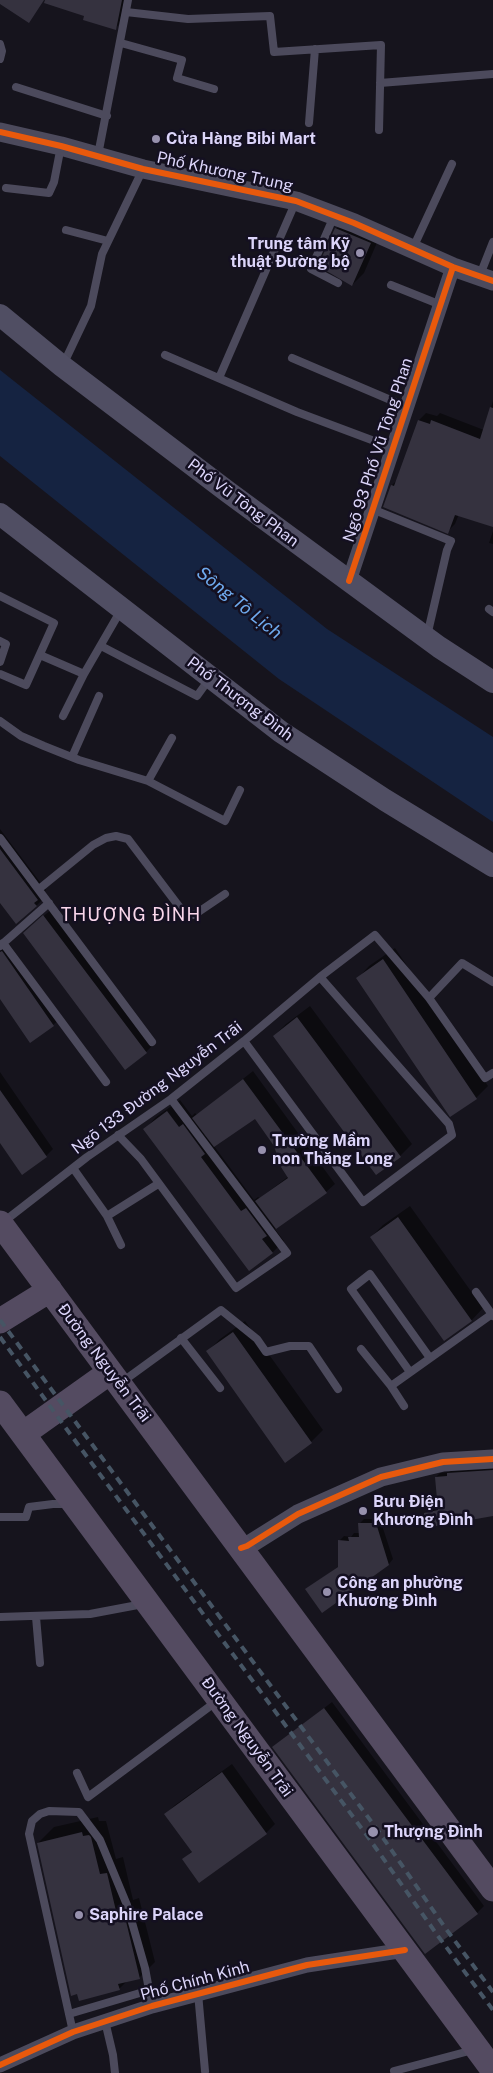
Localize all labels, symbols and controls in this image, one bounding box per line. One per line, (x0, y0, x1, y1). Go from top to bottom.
place label: Cửa Hàng Bibi Mart (166, 129, 316, 149)
marker: Cửa Hàng Bibi Mart (150, 133, 162, 145)
street label: Phố Khương Trung (155, 148, 295, 196)
place label: Trung tâm Kỹ thuật Đường bộ (230, 234, 350, 272)
marker: Trung tâm Kỹ thuật Đường bộ (354, 247, 366, 259)
street label: Ngõ 93 Phố Vũ Tông Phan (339, 355, 417, 545)
street label: Phố Vũ Tông Phan (184, 455, 302, 551)
water label: Sông Tô Lịch (192, 562, 286, 644)
street label: Phố Thượng Đình (183, 653, 297, 745)
district label: THƯỢNG ĐÌNH (59, 904, 203, 926)
street label: Ngõ 133 Đường Nguyễn Trãi (68, 1018, 246, 1158)
place label: Trường Mầm non Thăng Long (272, 1131, 393, 1169)
marker: Trường Mầm non Thăng Long (256, 1144, 268, 1156)
street label: Đường Nguyễn Trãi (53, 1300, 155, 1426)
place label: Bưu Điện Khương Đình (373, 1492, 473, 1530)
marker: Bưu Điện Khương Đình (357, 1505, 369, 1517)
place label: Công an phường Khương Đình (337, 1573, 463, 1611)
marker: Công an phường Khương Đình (321, 1586, 333, 1598)
street label: Đường Nguyễn Trãi (197, 1673, 297, 1801)
place label: Thượng Đình (384, 1822, 483, 1842)
marker: Thượng Đình (366, 1825, 380, 1839)
place label: Saphire Palace (89, 1905, 203, 1925)
marker: Saphire Palace (73, 1909, 85, 1921)
street label: Phố Chính Kinh (138, 1957, 252, 2005)

